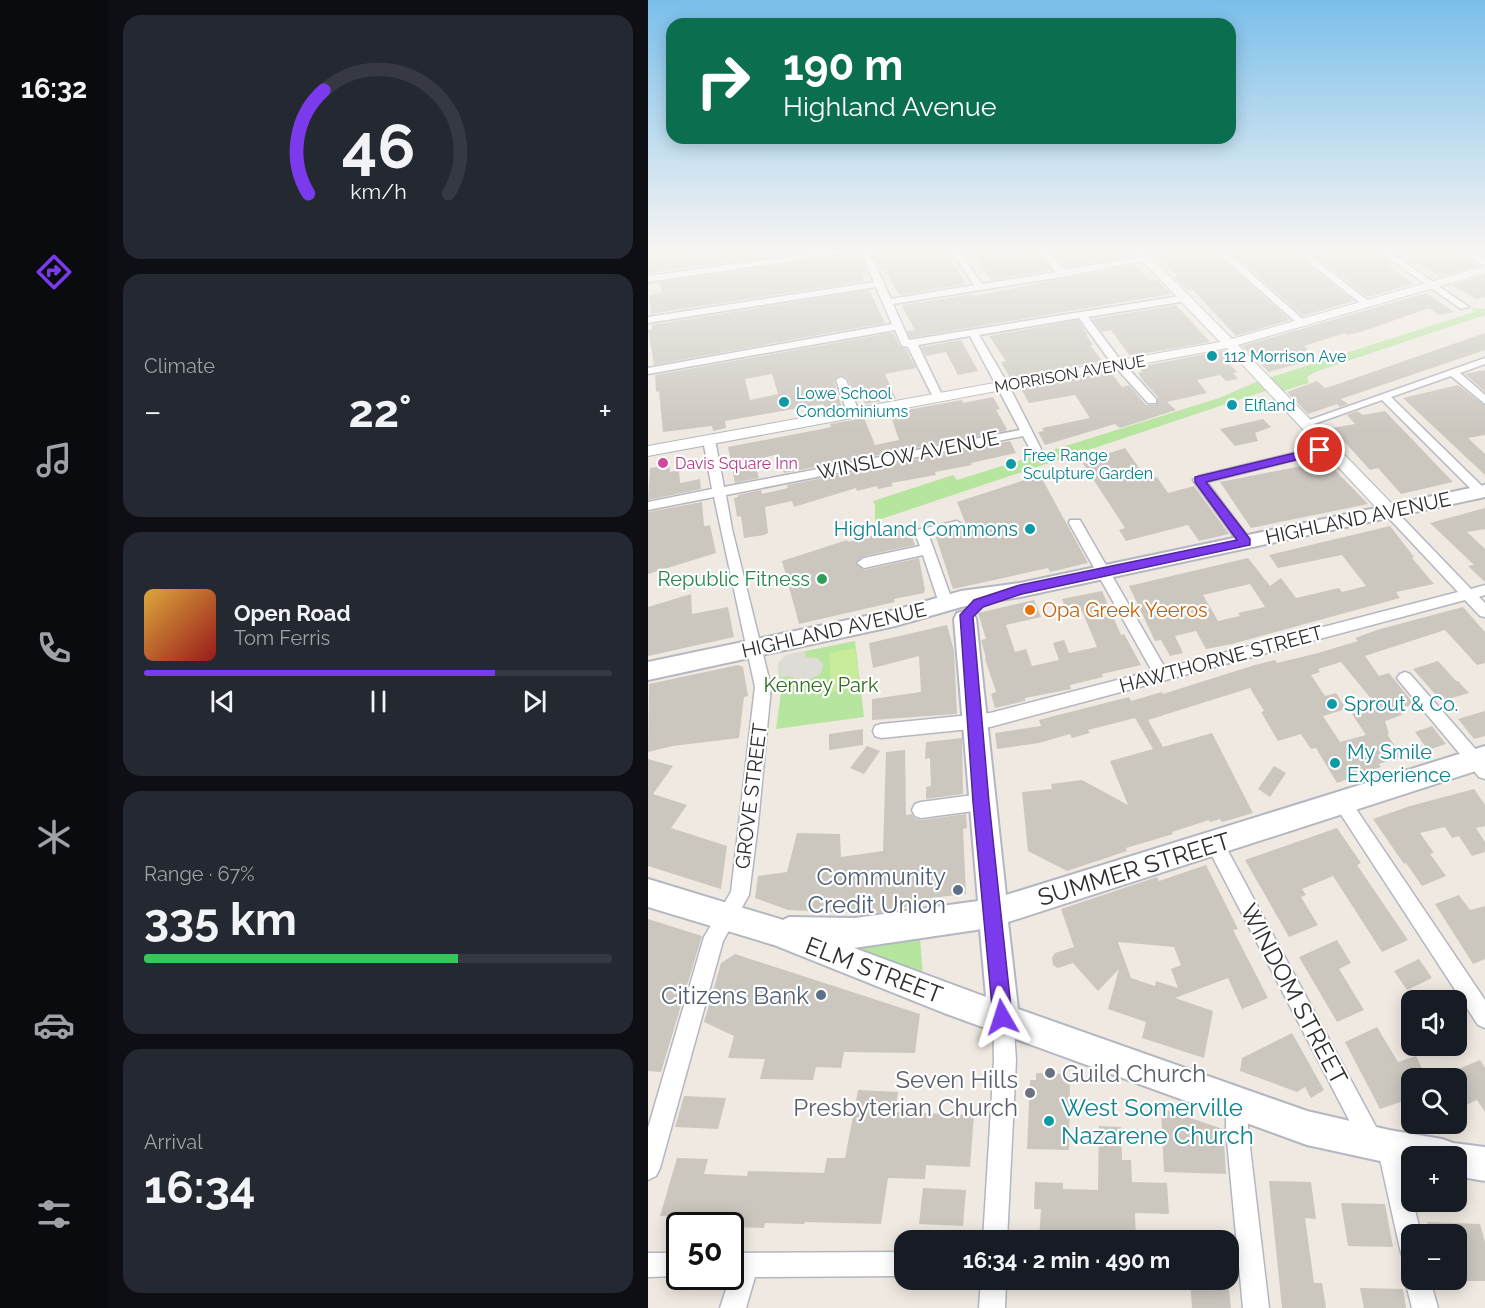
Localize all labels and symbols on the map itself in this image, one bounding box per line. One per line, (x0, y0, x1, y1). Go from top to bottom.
place label: 112 Morrison Ave (1224, 347, 1346, 366)
marker: 112 Morrison Ave (1205, 349, 1219, 363)
street label: MORRISON AVENUE (993, 351, 1147, 397)
place label: Lowe School Condominiums (796, 384, 909, 421)
marker: Lowe School Condominiums (777, 395, 791, 409)
place label: Elfland (1244, 396, 1295, 415)
marker: Elfland (1225, 398, 1239, 412)
pin (1294, 424, 1345, 475)
street label: WINSLOW AVENUE (815, 426, 1001, 484)
place label: Free Range Sculpture Garden (1023, 446, 1153, 483)
place label: Davis Square Inn (675, 454, 798, 473)
marker: Davis Square Inn (656, 456, 670, 470)
marker: Free Range Sculpture Garden (1004, 457, 1018, 471)
street label: HIGHLAND AVENUE (1263, 487, 1453, 549)
place label: Highland Commons (834, 517, 1018, 541)
marker: Highland Commons (1023, 522, 1037, 536)
place label: Republic Fitness (658, 567, 810, 591)
marker: Republic Fitness (815, 572, 829, 586)
street label: HIGHLAND AVENUE (739, 597, 929, 663)
place label: Opa Greek Yeeros (1042, 598, 1208, 622)
marker: Opa Greek Yeeros (1023, 603, 1037, 617)
street label: HAWTHORNE STREET (1117, 620, 1325, 698)
park label: Kenney Park (764, 673, 879, 697)
place label: Sprout & Co. (1344, 692, 1458, 716)
marker: Sprout & Co. (1325, 697, 1339, 711)
street label: GROVE STREET (730, 722, 772, 870)
place label: My Smile Experience (1347, 740, 1451, 787)
marker: My Smile Experience (1328, 756, 1342, 770)
street label: SUMMER STREET (1034, 826, 1234, 912)
place label: Community Credit Union (808, 862, 946, 919)
marker: Community Credit Union (951, 883, 965, 897)
street label: WINDOM STREET (1234, 899, 1354, 1090)
street label: ELM STREET (801, 931, 947, 1010)
place label: Citizens Bank (661, 981, 809, 1010)
position arrow (970, 985, 1034, 1049)
marker: Citizens Bank (814, 988, 828, 1002)
place label: Guild Church (1062, 1059, 1206, 1088)
place label: Seven Hills Presbyterian Church (793, 1065, 1018, 1122)
marker: Guild Church (1043, 1066, 1057, 1080)
marker: Seven Hills Presbyterian Church (1023, 1086, 1037, 1100)
place label: West Somerville Nazarene Church (1061, 1093, 1254, 1150)
marker: West Somerville Nazarene Church (1042, 1114, 1056, 1128)
speed limit sign: 50 (666, 1212, 744, 1290)

